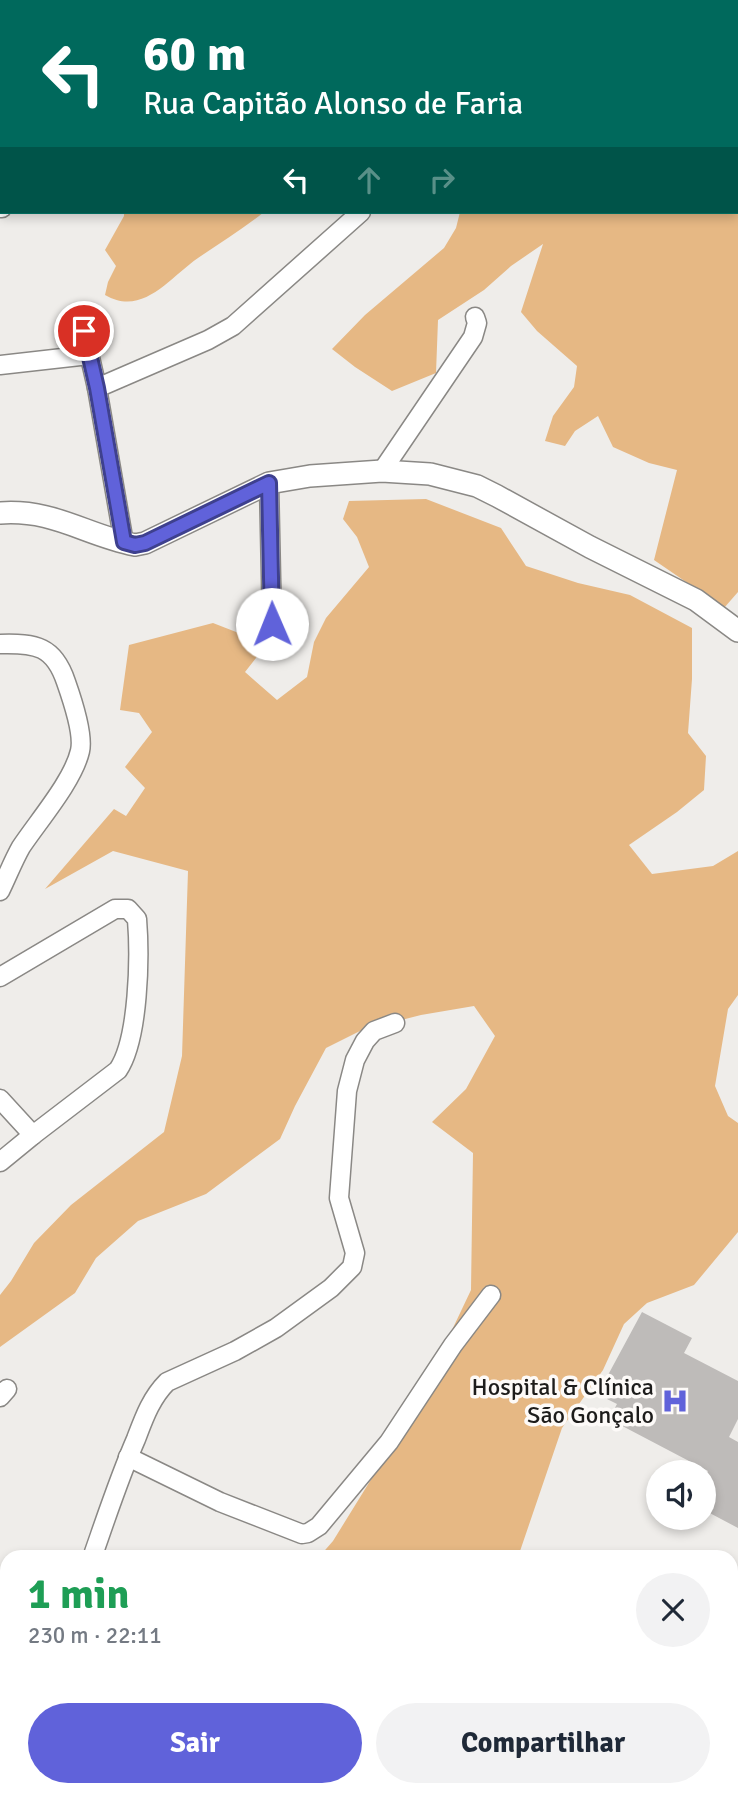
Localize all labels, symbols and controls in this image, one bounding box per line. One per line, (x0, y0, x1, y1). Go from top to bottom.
text: 60 m (143, 24, 246, 84)
icon: left (28, 28, 119, 119)
text: Rua Capitão Alonso de Faria (143, 84, 523, 123)
icon: left (277, 161, 315, 199)
icon: ahead (350, 161, 388, 199)
icon: right (423, 161, 461, 199)
pin (54, 301, 114, 361)
icon: arrive (65, 312, 103, 350)
position arrow (235, 587, 309, 661)
place label: Hospital & Clínica São Gonçalo (472, 1372, 654, 1430)
hospital icon: Hospital & Clínica São Gonçalo (660, 1386, 690, 1416)
map controls (646, 1460, 716, 1530)
button: sound (646, 1460, 716, 1530)
text: 1 min (28, 1569, 129, 1620)
button: close (636, 1573, 710, 1647)
text: 230 m · 22:11 (28, 1621, 162, 1650)
button: Sair (28, 1703, 362, 1783)
button: Compartilhar (376, 1703, 710, 1783)

